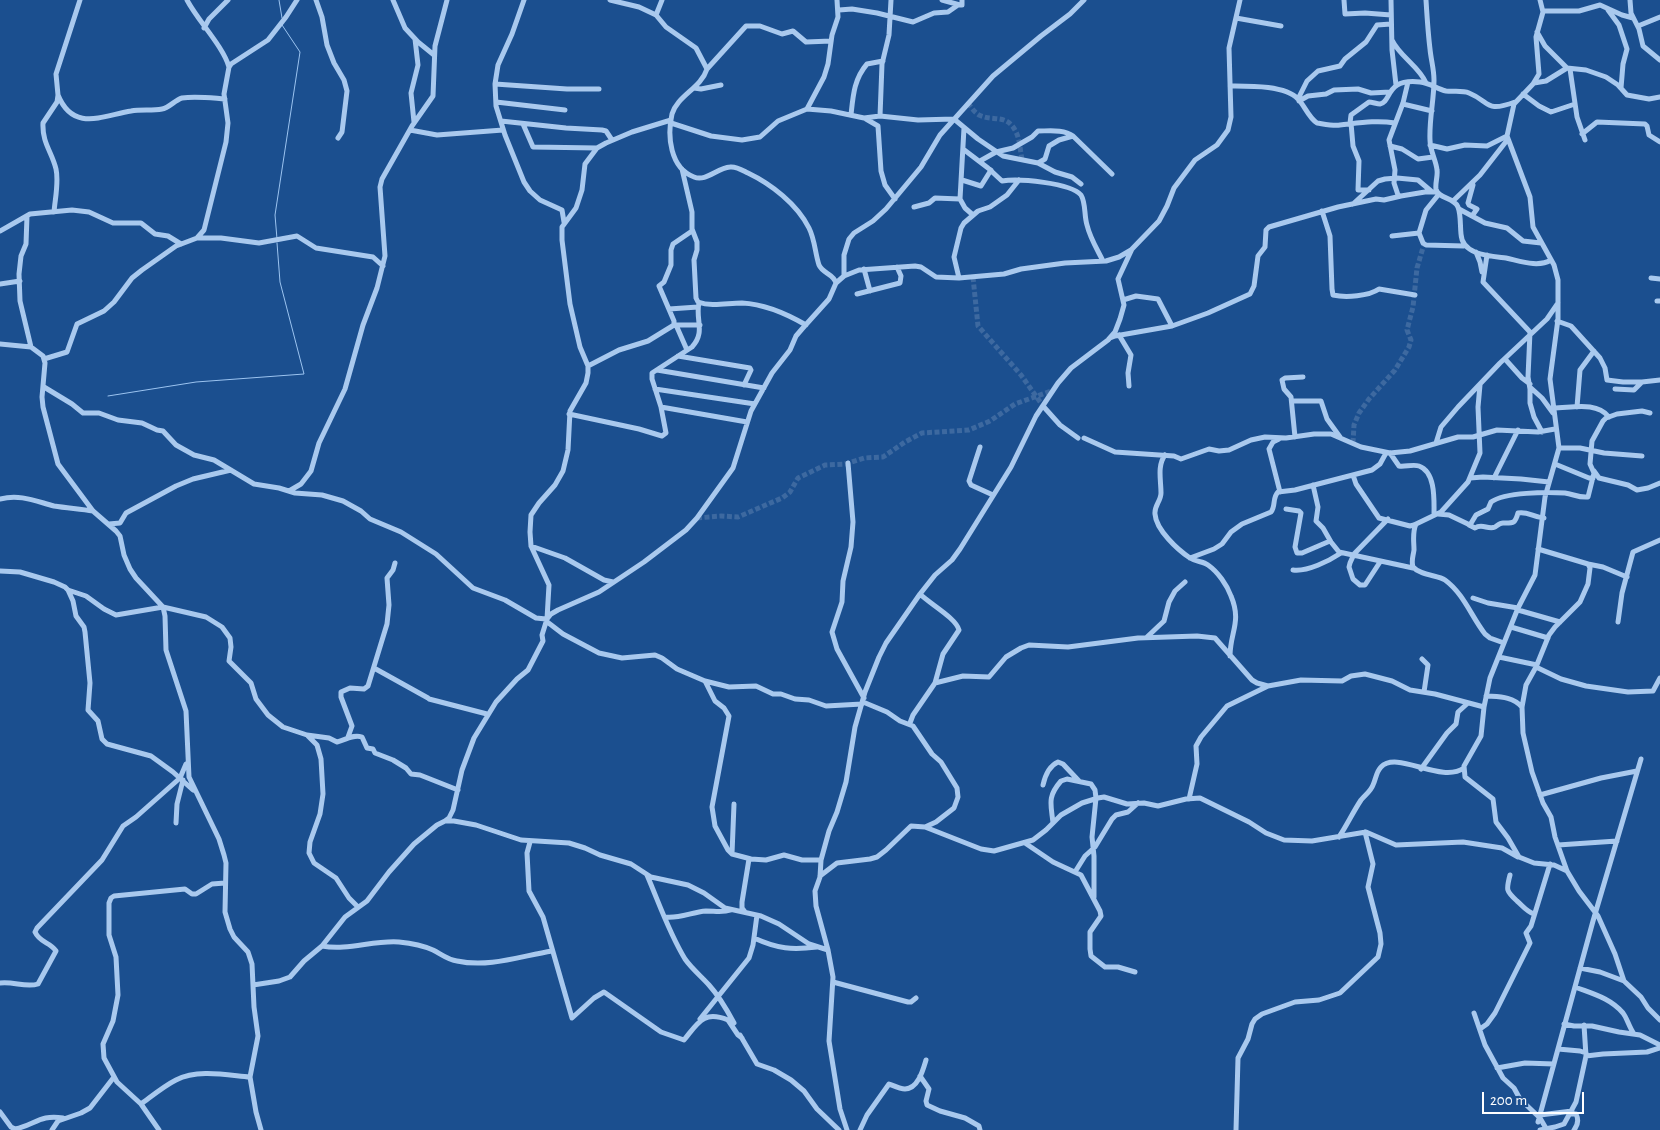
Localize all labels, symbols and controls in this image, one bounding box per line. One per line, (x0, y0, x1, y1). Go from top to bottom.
scale bar (1485, 1082, 1588, 1114)
text: 200 m (1490, 1093, 1527, 1108)

